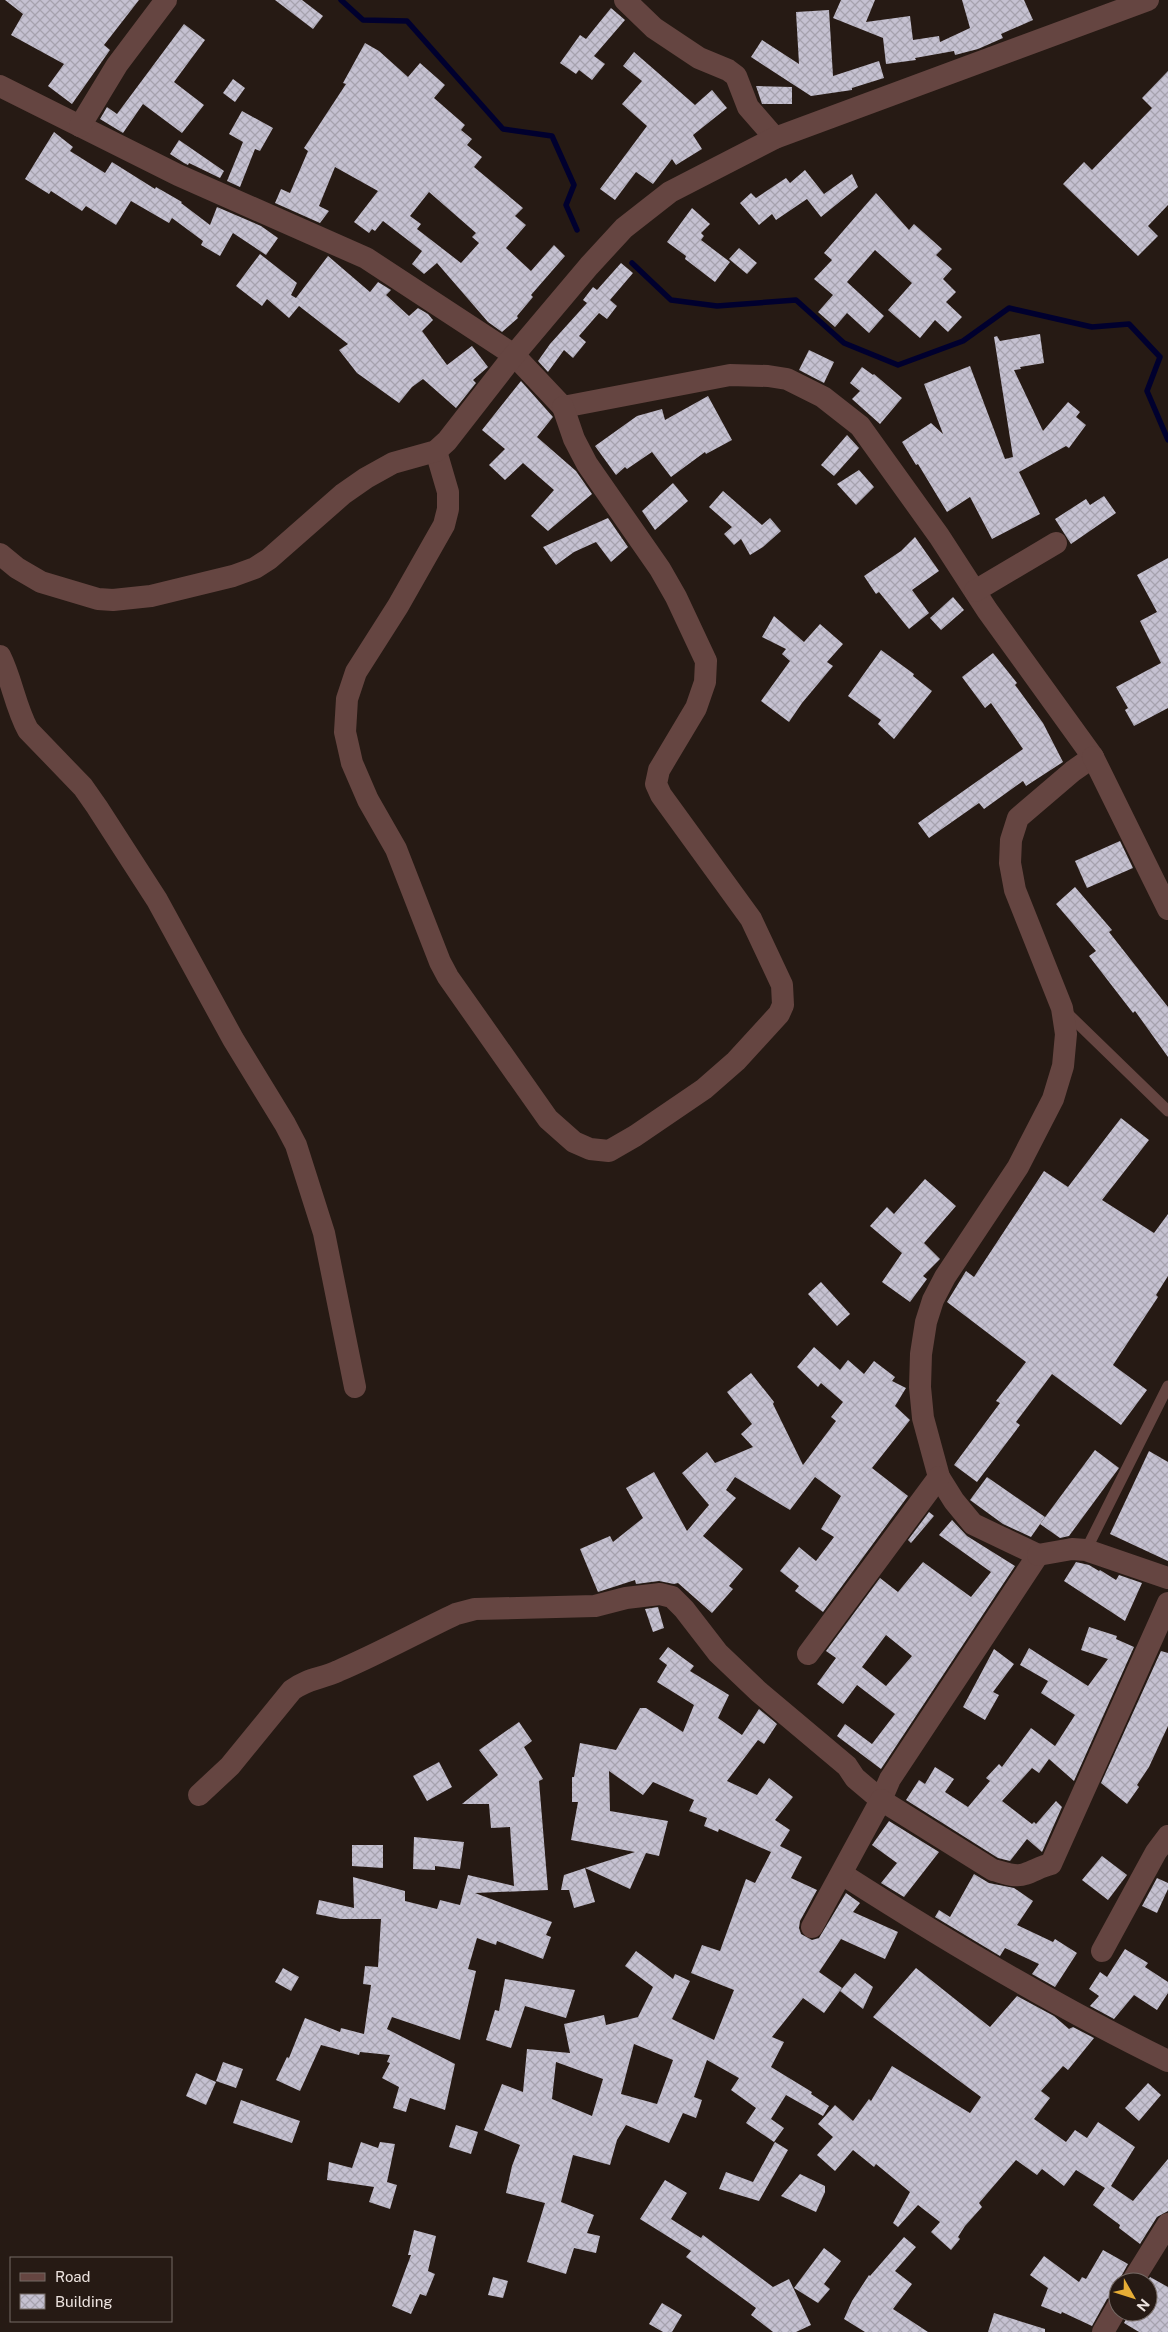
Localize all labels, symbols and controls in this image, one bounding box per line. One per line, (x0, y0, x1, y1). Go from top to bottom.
legend (10, 2257, 172, 2322)
text: Road (55, 2268, 91, 2285)
north arrow (1108, 2272, 1158, 2322)
text: Building (55, 2293, 113, 2310)
text: N (1133, 2296, 1153, 2314)

